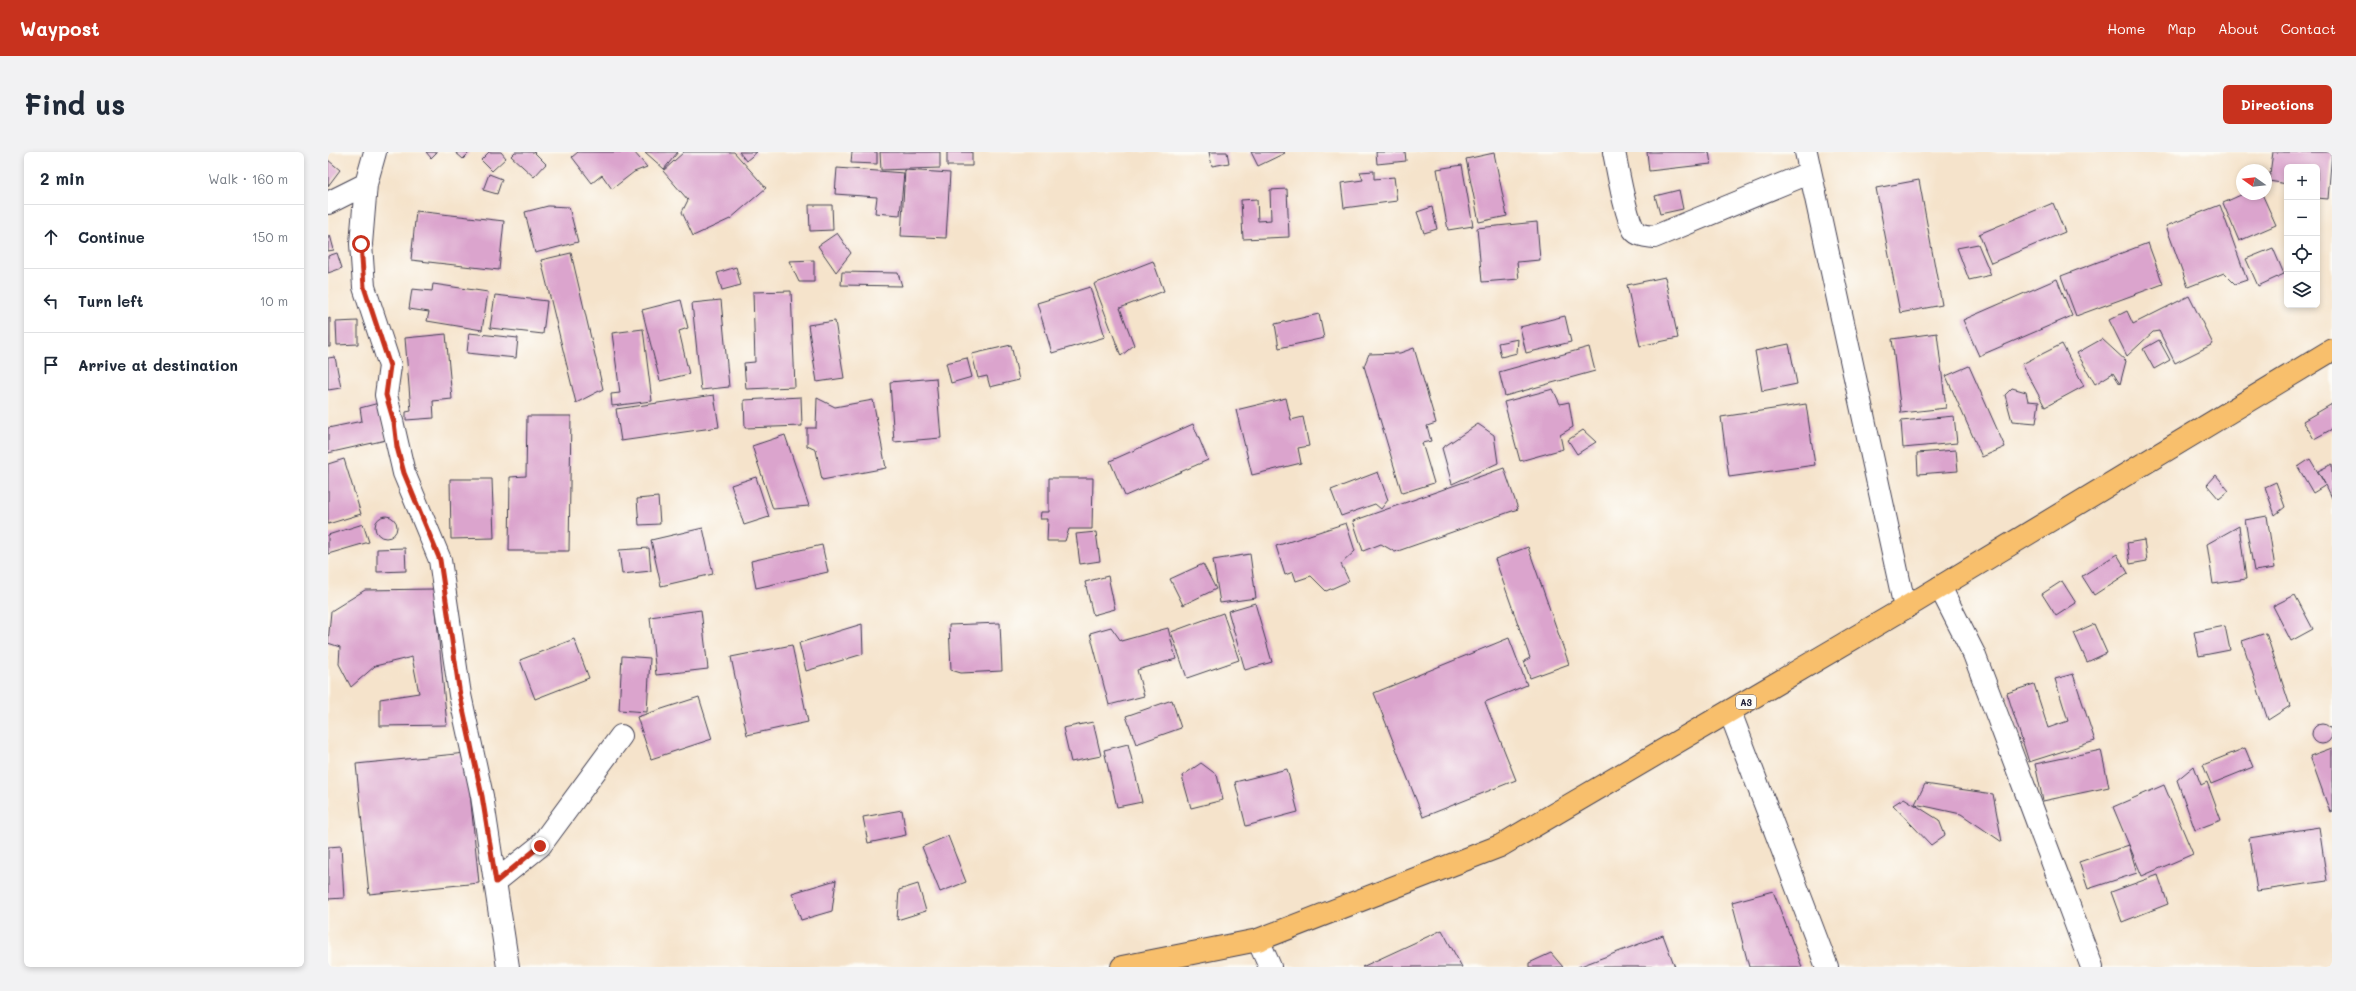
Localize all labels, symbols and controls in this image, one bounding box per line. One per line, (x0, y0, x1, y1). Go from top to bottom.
text: Waypost (20, 16, 100, 41)
text: Home (2107, 19, 2145, 38)
text: Map (2167, 19, 2196, 38)
text: About (2218, 19, 2259, 38)
text: Contact (2281, 19, 2336, 38)
button: Directions (2223, 85, 2332, 124)
text: Find us (24, 86, 125, 122)
north arrow (2236, 164, 2272, 200)
map controls (2284, 164, 2320, 308)
button: + (2284, 164, 2320, 200)
text: 2 min (40, 167, 85, 189)
text: Walk · 160 m (208, 170, 288, 187)
button: − (2284, 200, 2320, 236)
icon: ahead (40, 226, 62, 248)
text: Continue (78, 227, 145, 247)
text: 150 m (252, 228, 288, 245)
route start (352, 235, 370, 253)
button: locate (2284, 236, 2320, 272)
button: layers (2284, 272, 2320, 308)
icon: left (40, 290, 62, 312)
text: Turn left (78, 291, 143, 311)
text: 10 m (260, 292, 288, 309)
icon: arrive (40, 354, 62, 376)
text: Arrive at destination (78, 355, 238, 375)
road number: A3 (1736, 695, 1756, 709)
route end (531, 837, 549, 855)

